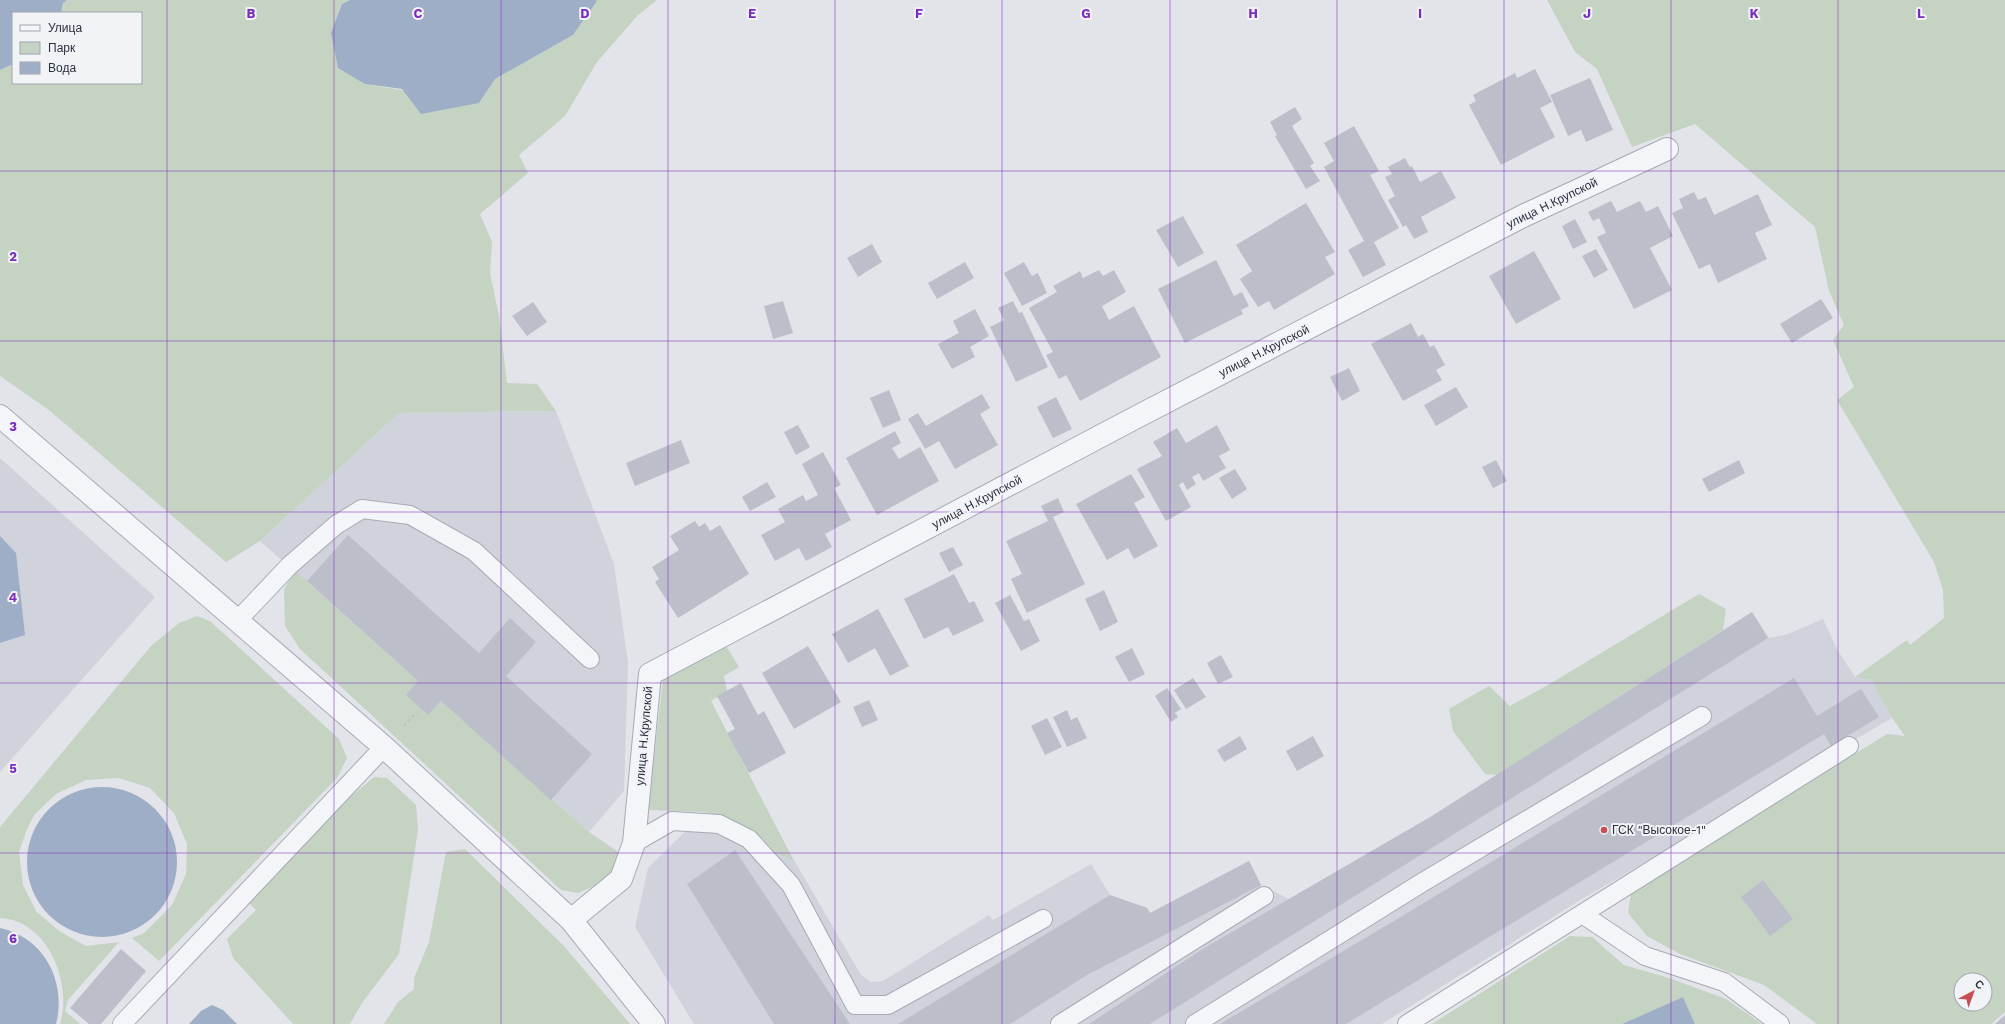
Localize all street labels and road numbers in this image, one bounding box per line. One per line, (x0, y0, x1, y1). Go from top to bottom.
street label: улица Н.Крупской (1504, 175, 1600, 231)
street label: улица Н.Крупской (1216, 322, 1312, 380)
street label: улица Н.Крупской (930, 472, 1024, 532)
street label: улица Н.Крупской (633, 686, 655, 786)

